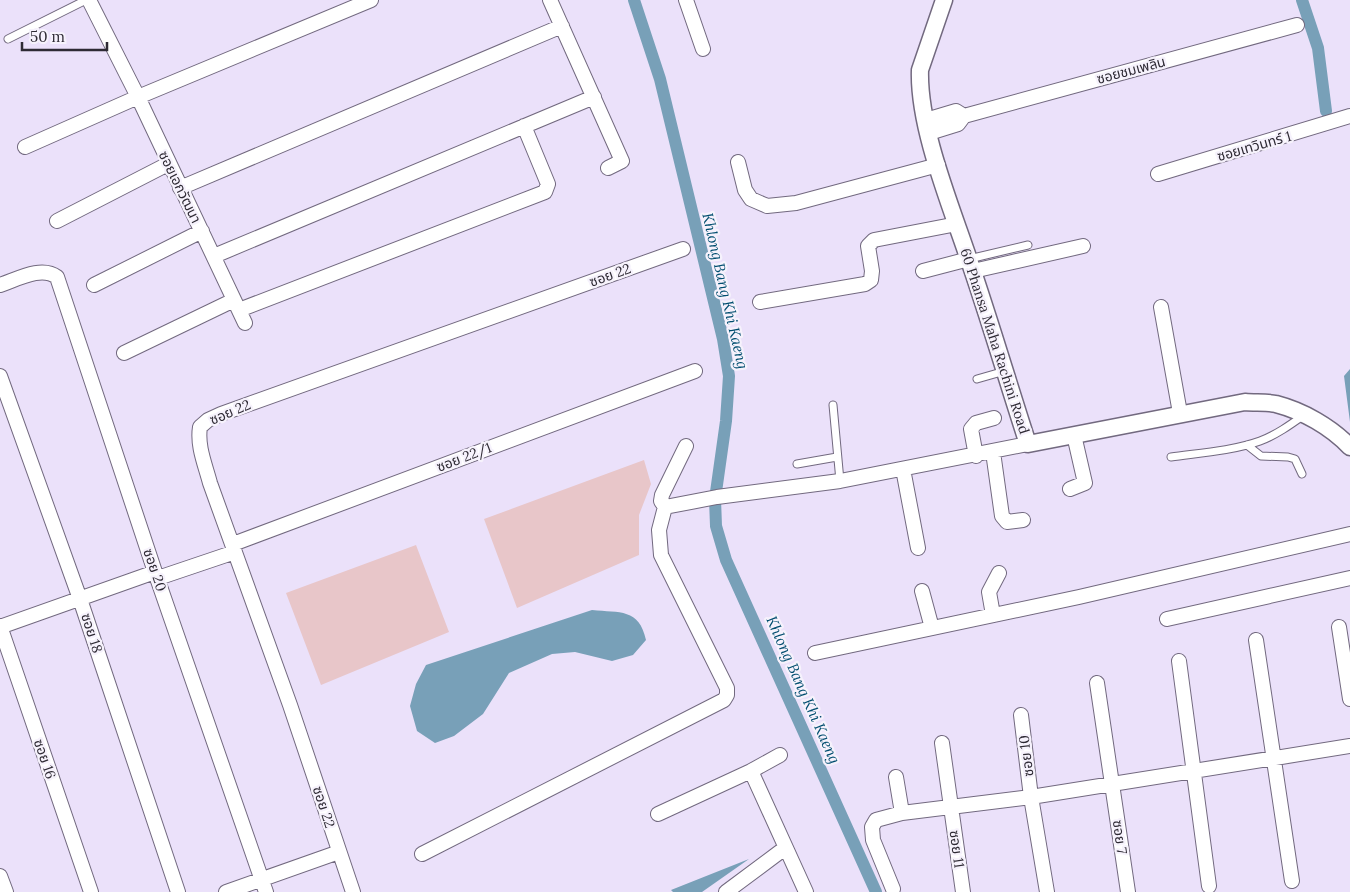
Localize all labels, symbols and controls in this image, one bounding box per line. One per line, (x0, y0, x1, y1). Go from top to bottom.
scale bar (22, 20, 108, 52)
text: 50 m (30, 27, 65, 46)
street label: ซอยชมเพลิน (1095, 52, 1167, 88)
street label: ซอยเทวินทร์ 1 (1215, 127, 1293, 165)
street label: ซอยเอกวัฒนา (155, 148, 205, 226)
water label: Khlong Bang Khi Kaeng (698, 211, 753, 371)
street label: 60 Phansa Maha Rachini Road (956, 246, 1034, 436)
street label: ซอย 22 (587, 259, 633, 291)
street label: ซอย 22 (207, 395, 253, 429)
street label: ซอย 22/1 (434, 438, 494, 476)
street label: ซอย 20 (139, 546, 171, 594)
street label: ซอย 18 (77, 611, 107, 655)
water label: Khlong Bang Khi Kaeng (762, 613, 845, 767)
street label: ซอย 10 (1015, 734, 1037, 778)
street label: ซอย 16 (30, 737, 60, 781)
street label: ซอย 22 (309, 784, 339, 830)
street label: ซอย 7 (1109, 819, 1131, 856)
street label: ซอย 11 (945, 829, 969, 869)

